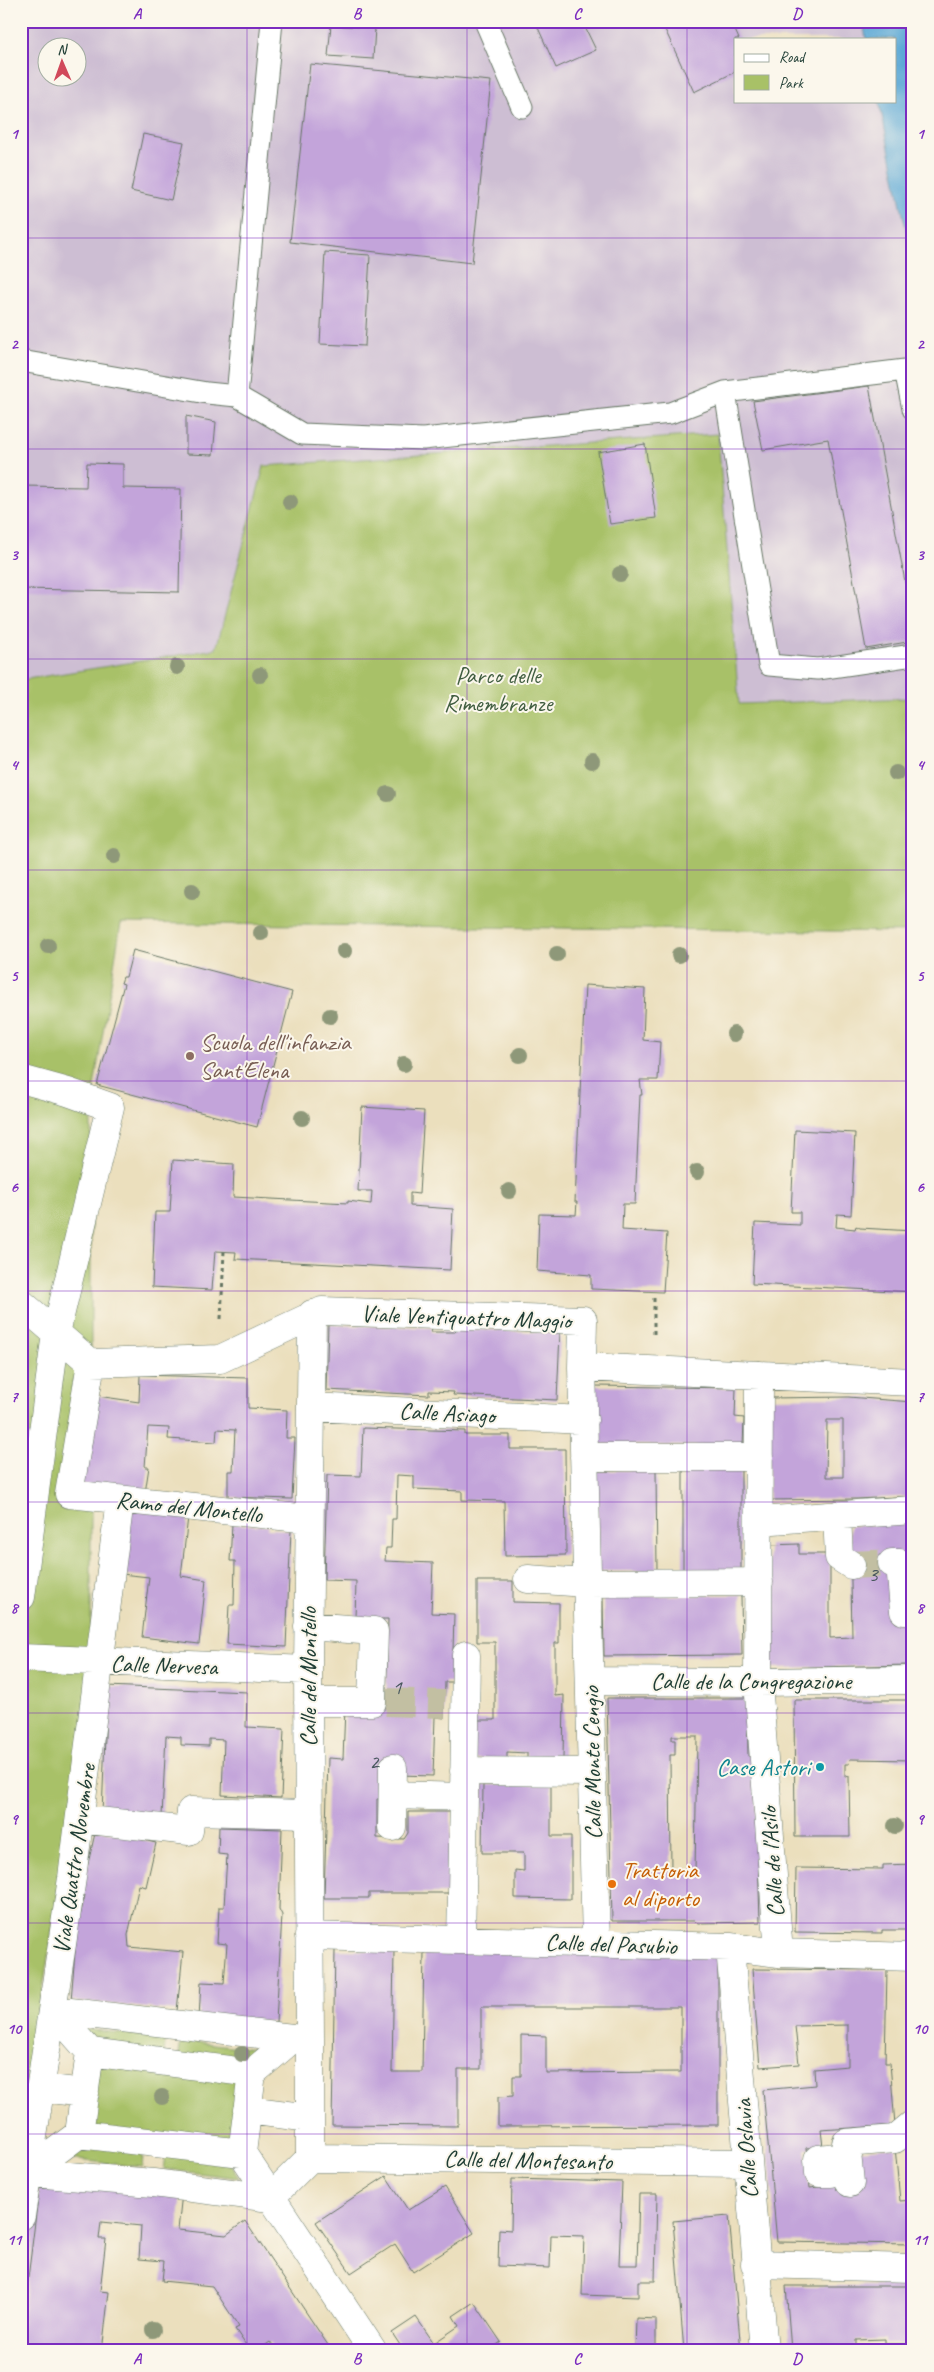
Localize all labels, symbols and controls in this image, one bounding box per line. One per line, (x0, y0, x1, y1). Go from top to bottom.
text: A (133, 4, 143, 24)
text: B (353, 4, 363, 24)
text: C (573, 4, 583, 24)
text: D (792, 4, 803, 24)
north arrow (38, 38, 88, 88)
legend (734, 38, 896, 102)
text: N (57, 41, 69, 58)
text: Road (779, 48, 806, 67)
text: Park (779, 74, 804, 93)
text: 1 (10, 124, 19, 144)
text: 1 (916, 124, 925, 144)
text: 2 (10, 334, 19, 354)
text: 2 (916, 334, 925, 354)
text: 3 (10, 545, 19, 565)
text: 3 (916, 545, 925, 565)
park label: Parco delle Rimembranze (444, 660, 554, 718)
text: 4 (10, 755, 19, 775)
text: 4 (916, 755, 925, 775)
text: 5 (11, 966, 20, 986)
text: 5 (917, 966, 926, 986)
place label: Scuola dell'infanzia Sant'Elena (200, 1027, 352, 1085)
marker: Scuola dell'infanzia Sant'Elena (184, 1050, 196, 1062)
text: 6 (10, 1177, 19, 1197)
text: 6 (916, 1177, 925, 1197)
street label: Viale Ventiquattro Maggio (361, 1298, 574, 1336)
text: 7 (10, 1387, 19, 1407)
text: 7 (916, 1387, 925, 1407)
street label: Calle Asiago (398, 1396, 498, 1431)
street label: Ramo del Montello (114, 1484, 265, 1530)
house number: 3 (868, 1561, 879, 1587)
text: 8 (10, 1598, 19, 1618)
text: 8 (916, 1598, 925, 1618)
street label: Calle del Montello (293, 1606, 323, 1747)
street label: Calle Nervesa (110, 1648, 219, 1682)
street label: Calle de la Congregazione (651, 1666, 854, 1696)
house number: 1 (392, 1674, 403, 1700)
street label: Calle Monte Cengio (576, 1685, 608, 1840)
house number: 2 (369, 1749, 380, 1775)
place label: Case Astori (716, 1752, 813, 1782)
street label: Viale Quattro Novembre (46, 1760, 102, 1956)
marker: Case Astori (814, 1761, 826, 1773)
street label: Calle de l'Asilo (753, 1803, 791, 1918)
text: 9 (10, 1809, 19, 1829)
text: 9 (916, 1809, 925, 1829)
place label: Trattoria al diporto (622, 1855, 700, 1913)
marker: Trattoria al diporto (606, 1878, 618, 1890)
street label: Calle del Pasubio (545, 1927, 679, 1961)
text: 10 (7, 2019, 23, 2039)
text: 10 (913, 2019, 929, 2039)
street label: Calle Oslavia (727, 2097, 764, 2200)
street label: Calle del Montesanto (444, 2144, 614, 2176)
text: 11 (7, 2230, 23, 2250)
text: 11 (913, 2230, 929, 2250)
text: A (133, 2349, 143, 2369)
text: B (353, 2349, 363, 2369)
text: C (573, 2349, 583, 2369)
text: D (792, 2349, 803, 2369)

